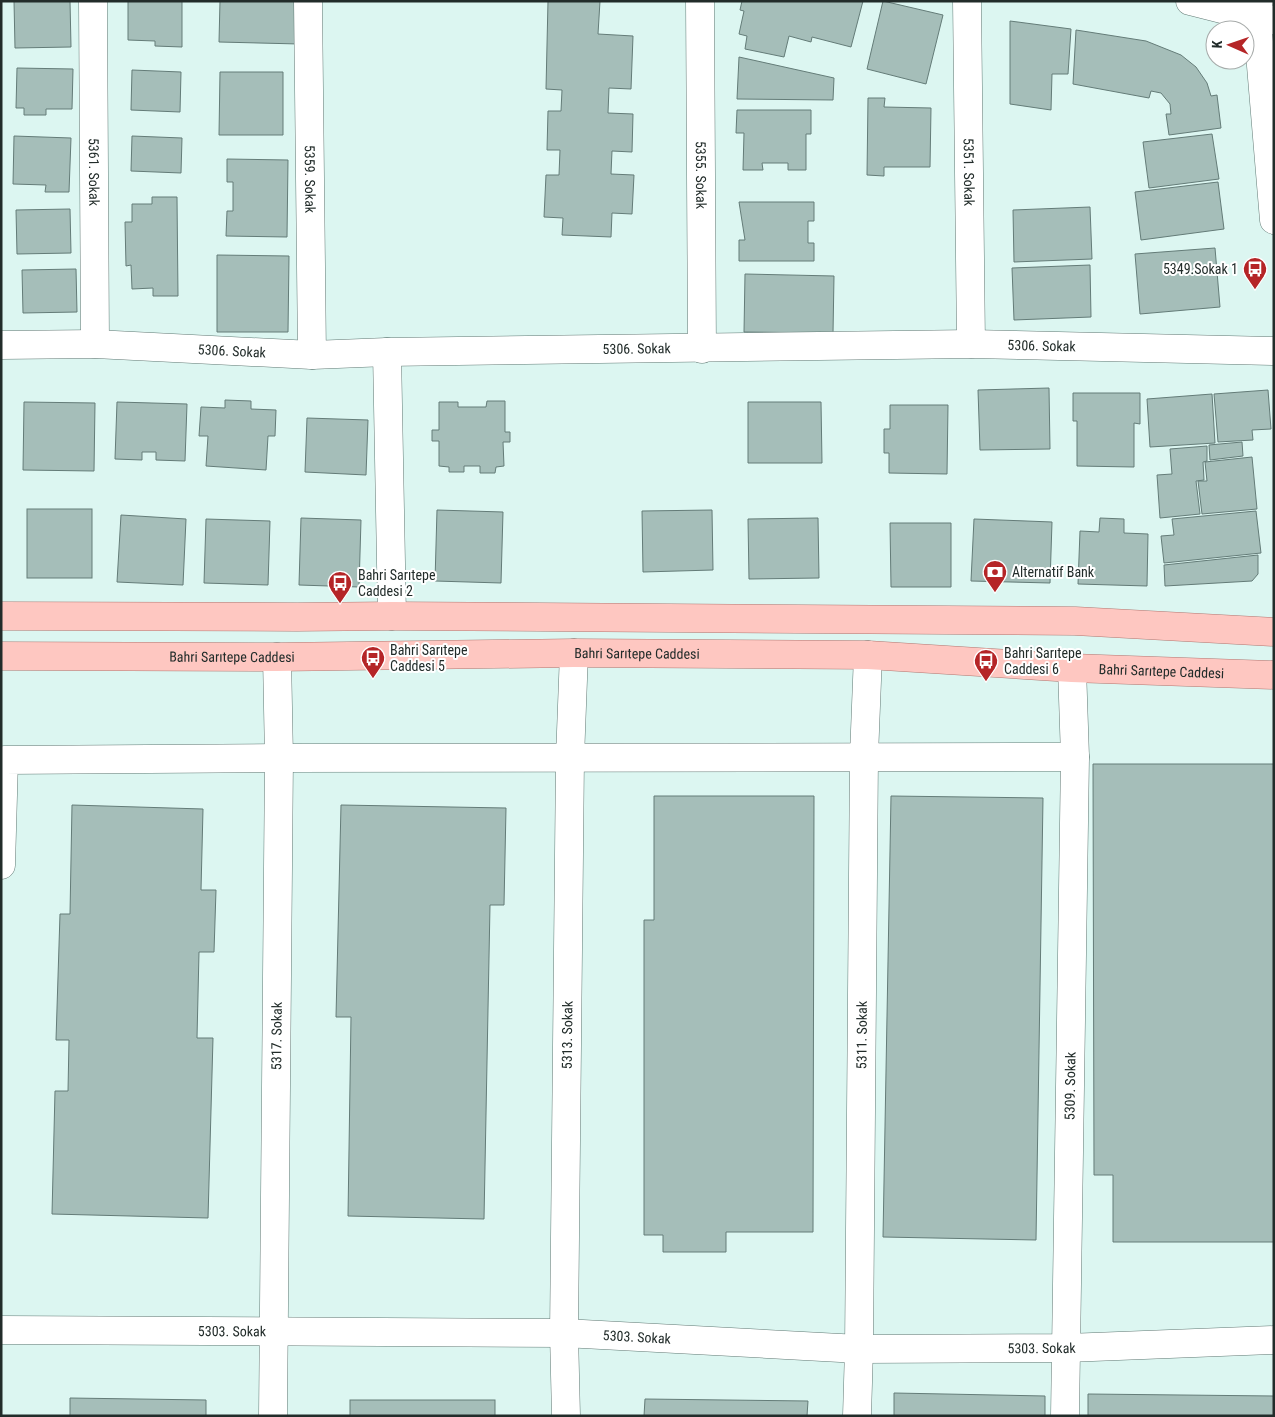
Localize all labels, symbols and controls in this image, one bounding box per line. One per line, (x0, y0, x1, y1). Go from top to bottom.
north arrow (1205, 20, 1255, 70)
text: K (1209, 40, 1225, 49)
street label: 5361. Sokak (86, 138, 102, 207)
street label: 5351. Sokak (961, 138, 977, 207)
street label: 5355. Sokak (693, 141, 709, 210)
street label: 5359. Sokak (302, 145, 318, 214)
bus stop icon: 5349.Sokak 1 (1242, 256, 1268, 290)
place label: 5349.Sokak 1 (1163, 261, 1238, 277)
street label: 5306. Sokak (1007, 337, 1077, 354)
street label: 5306. Sokak (602, 340, 672, 357)
street label: 5306. Sokak (197, 341, 267, 361)
bank icon: Alternatif Bank (982, 559, 1008, 593)
place label: Alternatif Bank (1012, 564, 1095, 580)
place label: Bahri Sarıtepe Caddesi 2 (358, 567, 436, 599)
bus stop icon: Bahri Sarıtepe Caddesi 2 (327, 570, 353, 604)
place label: Bahri Sarıtepe Caddesi 5 (390, 642, 468, 674)
bus stop icon: Bahri Sarıtepe Caddesi 5 (360, 645, 386, 679)
street label: Bahri Sarıtepe Caddesi (574, 645, 700, 662)
place label: Bahri Sarıtepe Caddesi 6 (1004, 645, 1082, 677)
bus stop icon: Bahri Sarıtepe Caddesi 6 (973, 648, 999, 682)
street label: Bahri Sarıtepe Caddesi (169, 649, 295, 665)
street label: Bahri Sarıtepe Caddesi (1098, 661, 1225, 681)
street label: 5313. Sokak (559, 1000, 575, 1069)
street label: 5311. Sokak (853, 1000, 870, 1069)
street label: 5317. Sokak (268, 1001, 285, 1070)
street label: 5309. Sokak (1061, 1051, 1079, 1120)
street label: 5303. Sokak (198, 1323, 267, 1339)
street label: 5303. Sokak (602, 1327, 672, 1347)
street label: 5303. Sokak (1007, 1340, 1077, 1356)

